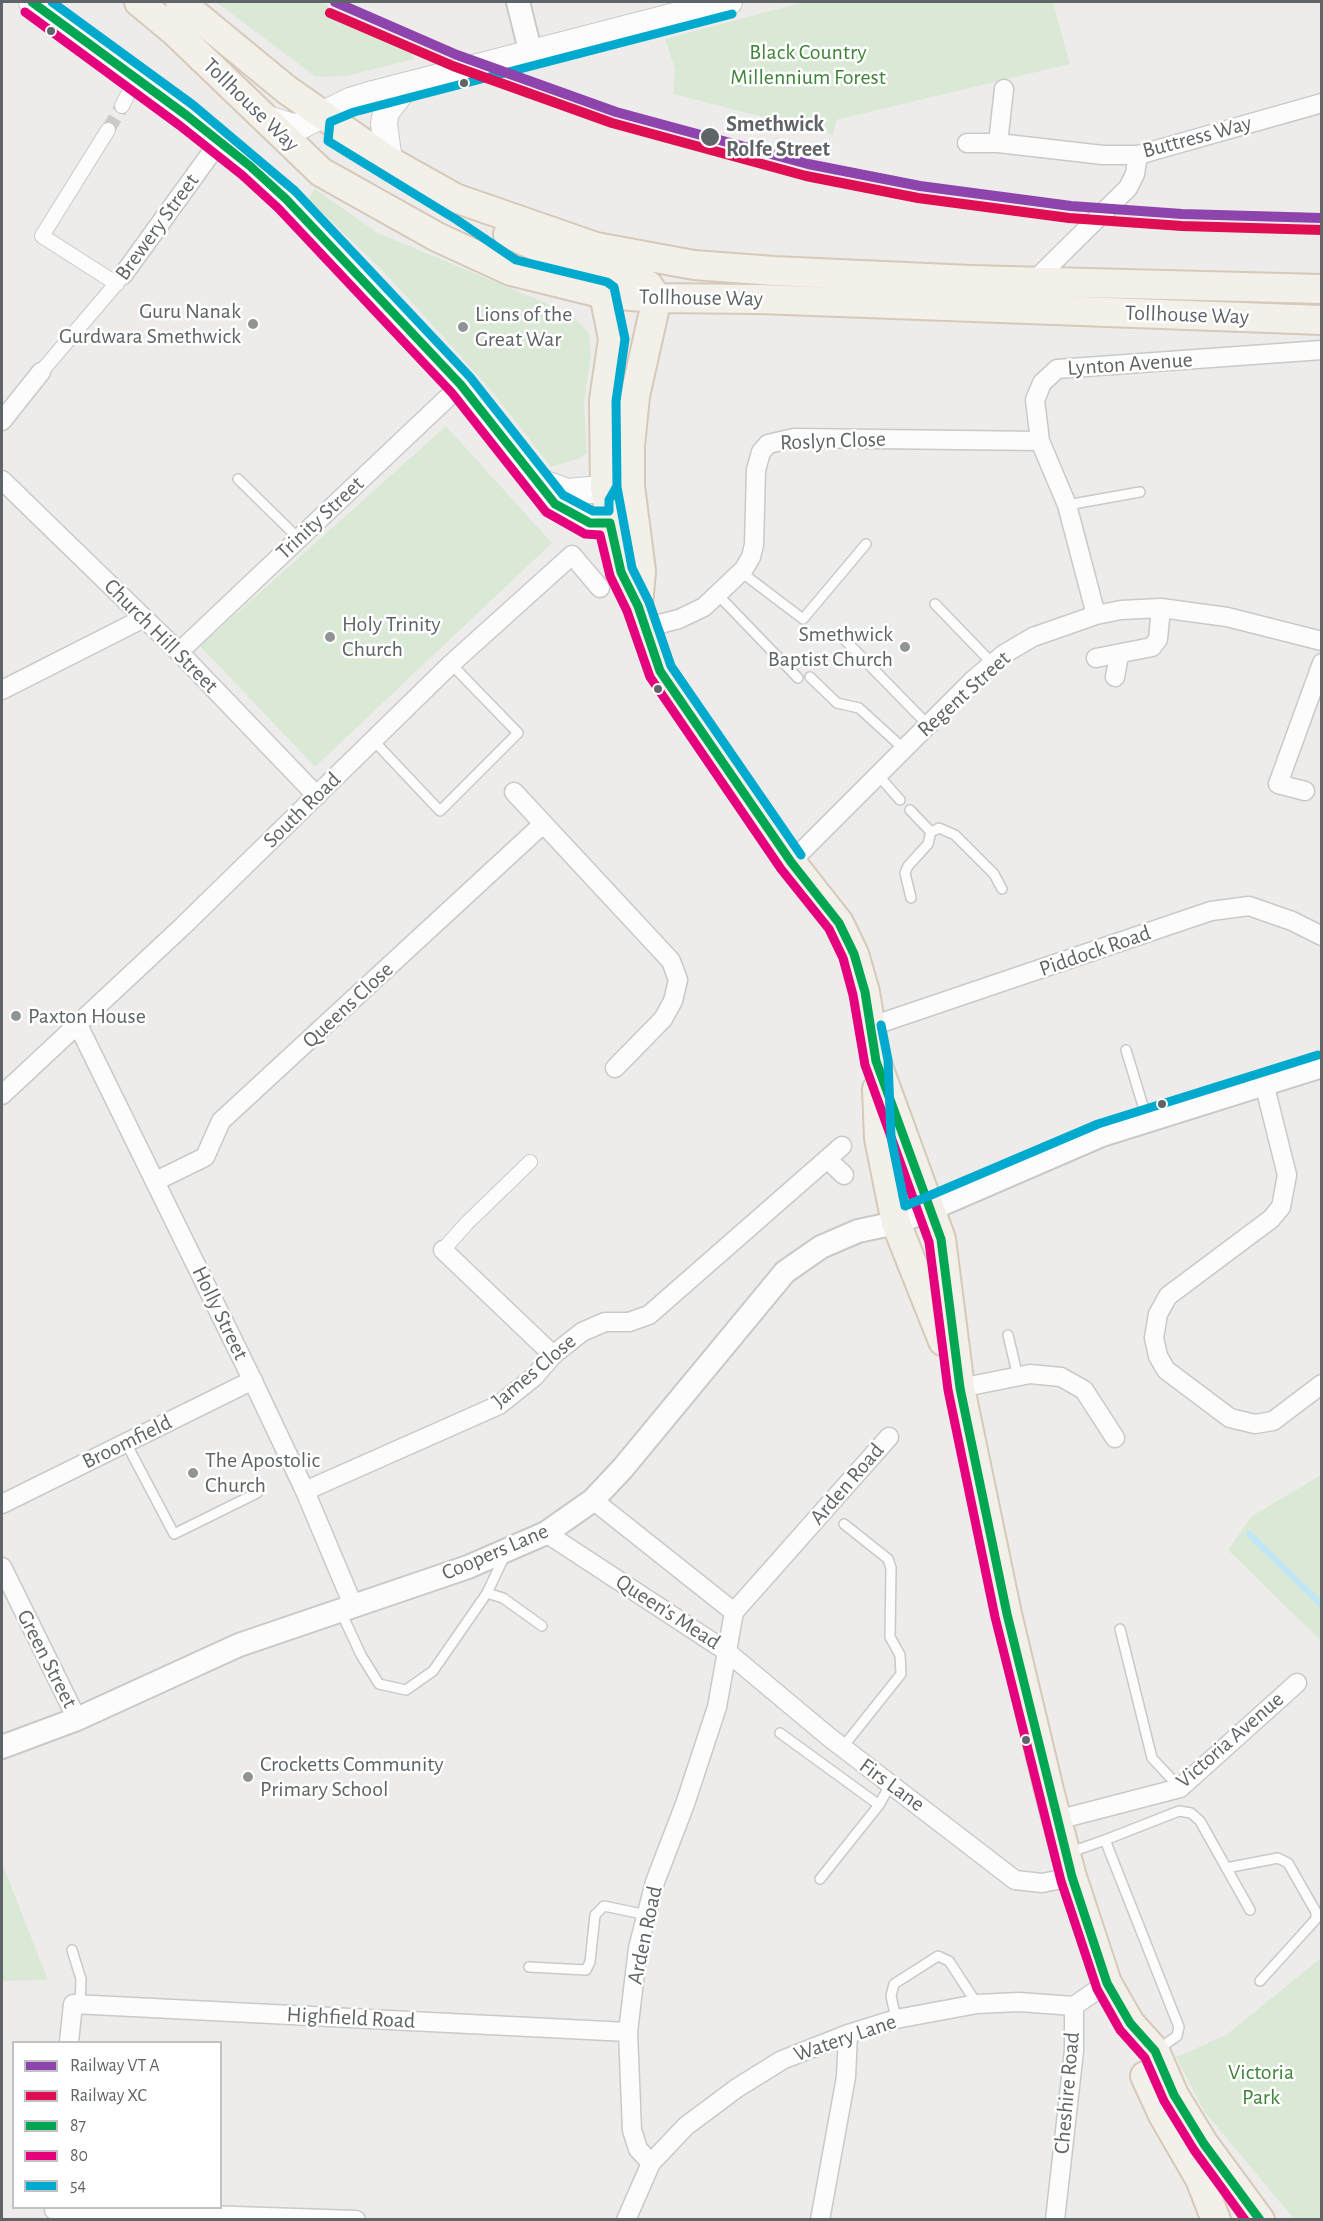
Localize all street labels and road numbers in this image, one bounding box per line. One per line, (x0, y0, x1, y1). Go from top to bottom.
street label: Tollhouse Way (197, 52, 305, 158)
street label: Buttress Way (1140, 110, 1254, 164)
street label: Brewery Street (109, 168, 205, 286)
street label: Tollhouse Way (639, 284, 763, 312)
street label: Tollhouse Way (1125, 300, 1249, 330)
street label: Lynton Avenue (1066, 346, 1194, 382)
street label: Roslyn Close (780, 426, 886, 456)
street label: Trinity Street (271, 471, 369, 565)
street label: Church Hill Street (98, 573, 224, 699)
street label: Regent Street (912, 645, 1016, 743)
street label: South Road (258, 767, 346, 853)
street label: Piddock Road (1036, 920, 1154, 982)
street label: Queens Close (297, 956, 399, 1054)
street label: Holly Street (186, 1262, 254, 1364)
street label: James Close (487, 1328, 581, 1414)
street label: Broomfield (78, 1409, 176, 1475)
street label: Arden Road (804, 1438, 890, 1530)
street label: Coopers Lane (438, 1518, 552, 1586)
street label: Queen's Mead (611, 1568, 725, 1656)
street label: Green Street (11, 1605, 83, 1713)
street label: Victoria Avenue (1171, 1686, 1289, 1794)
street label: Firs Lane (854, 1752, 930, 1818)
street label: Arden Road (622, 1883, 668, 1987)
street label: Highfield Road (286, 2001, 416, 2035)
street label: Watery Lane (790, 2008, 900, 2068)
street label: Cheshire Road (1049, 2031, 1085, 2155)

